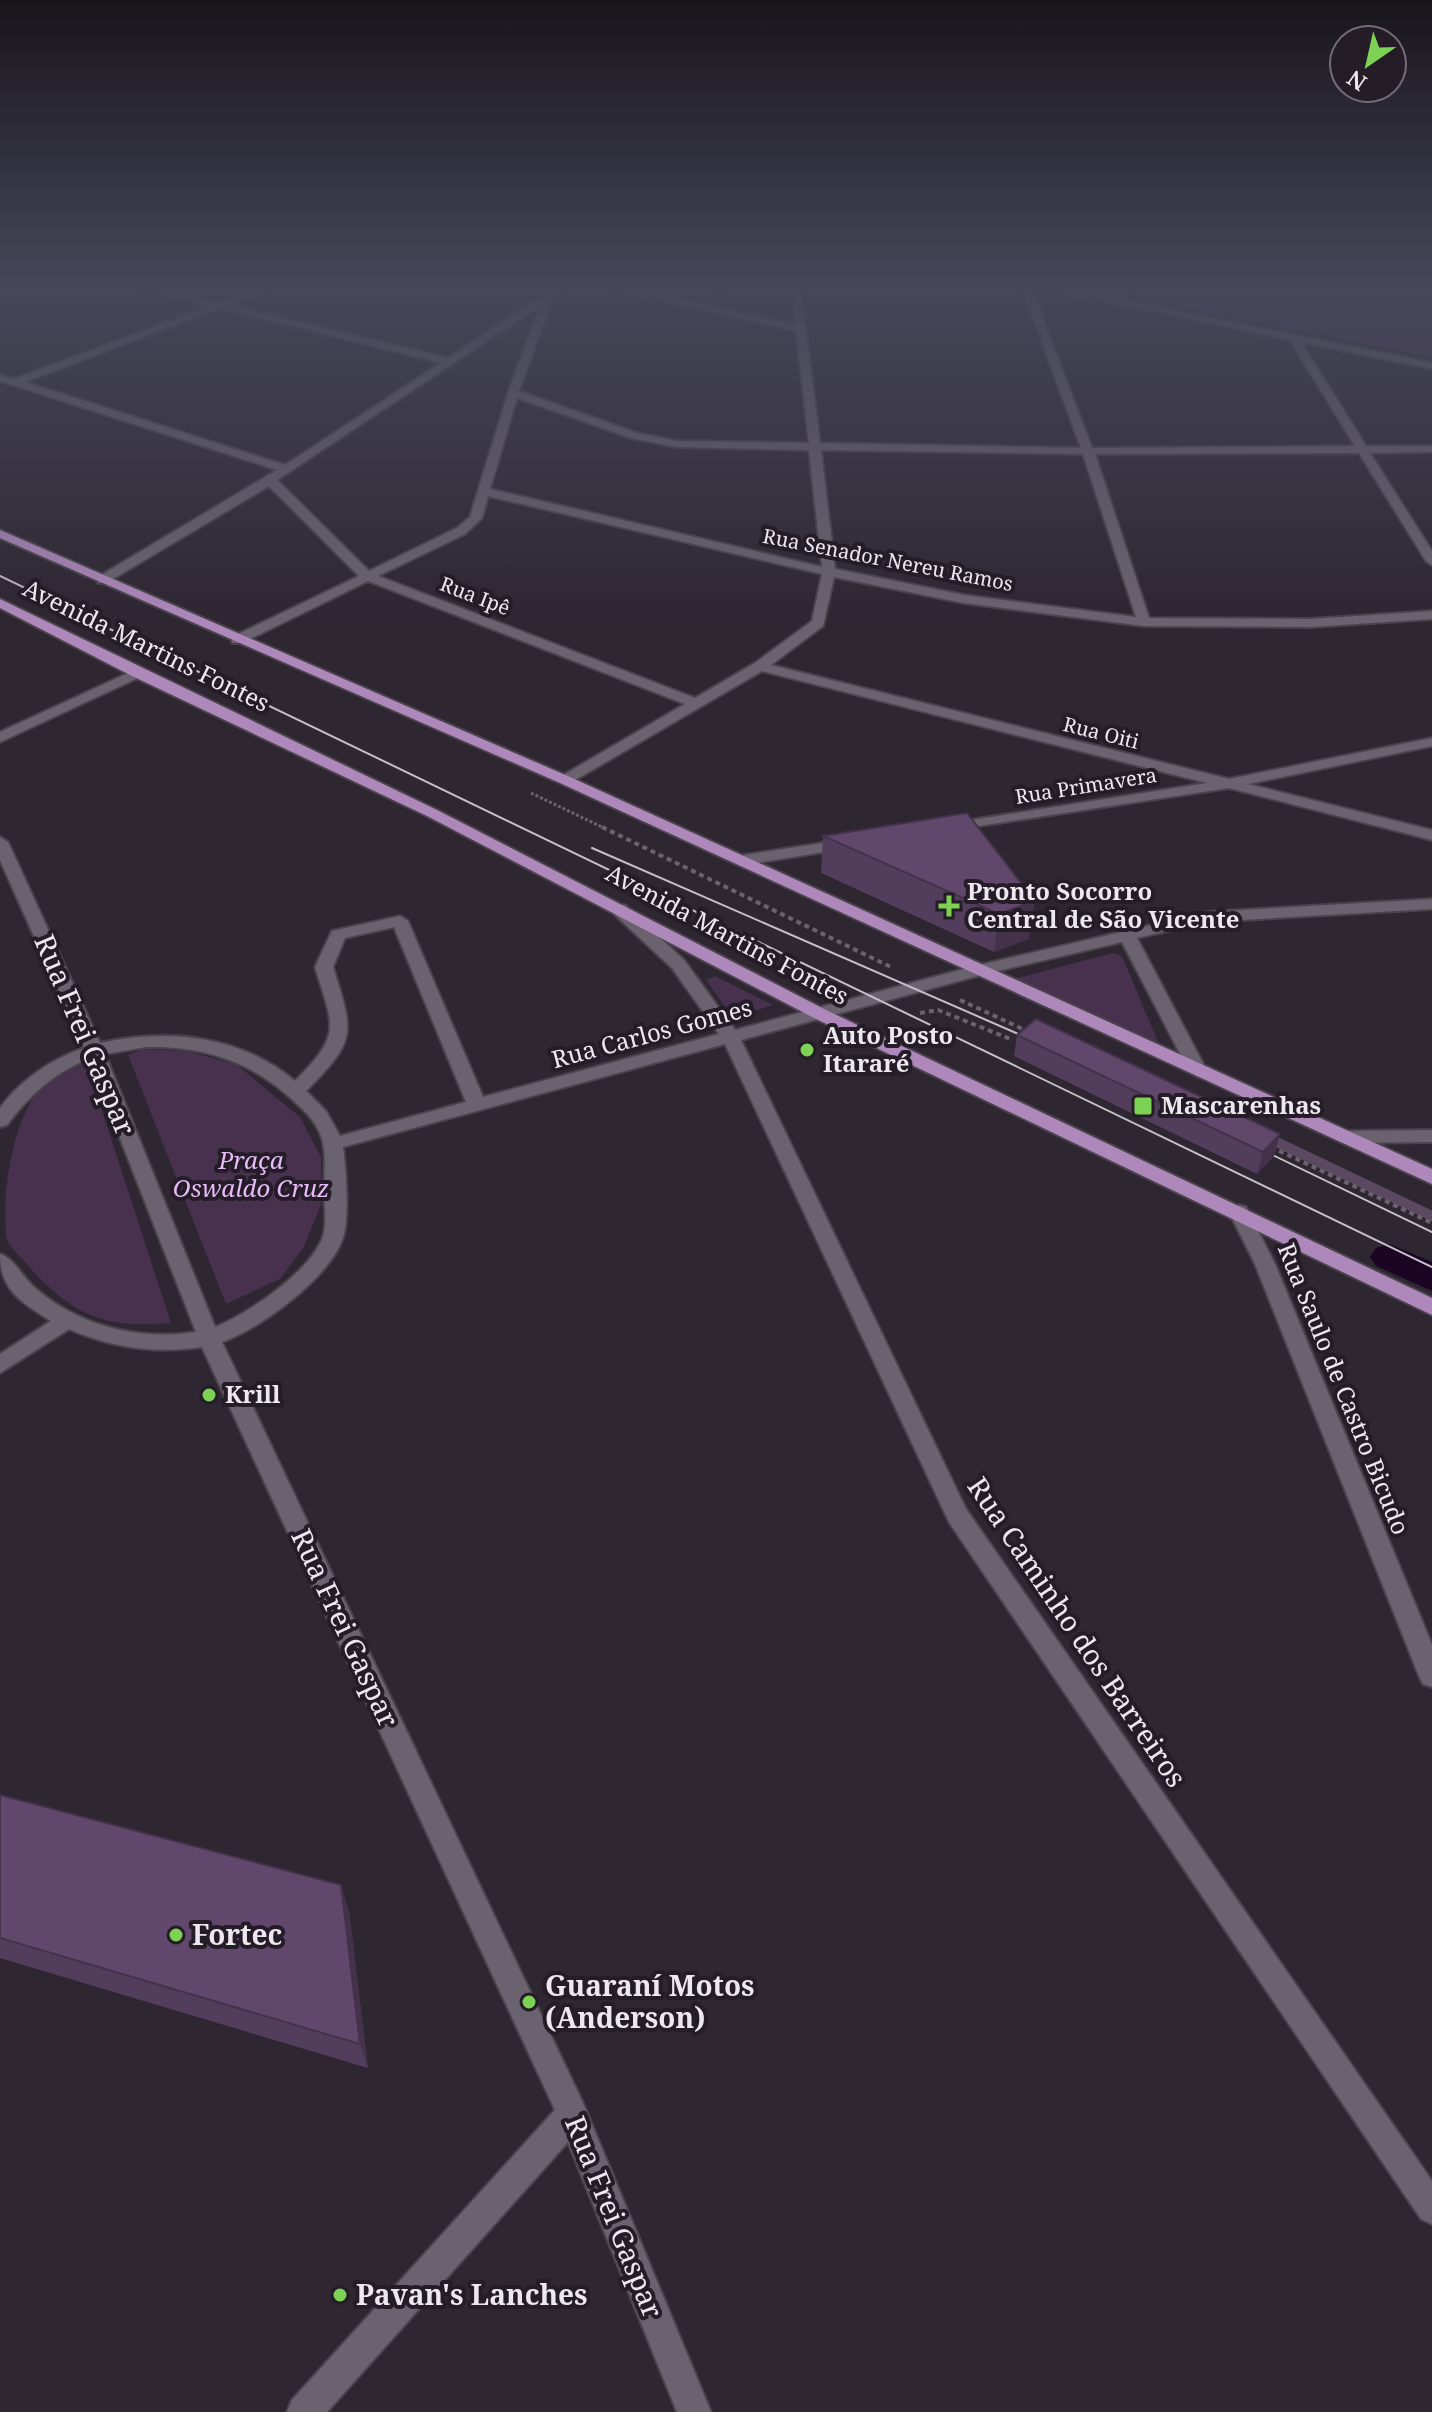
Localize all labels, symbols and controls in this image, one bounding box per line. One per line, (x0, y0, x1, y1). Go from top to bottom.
north arrow (1328, 24, 1408, 104)
text: N (1341, 64, 1372, 99)
street label: Rua Senador Nereu Ramos (761, 522, 1015, 597)
street label: Rua Ipê (436, 570, 514, 621)
street label: Avenida Martins Fontes (18, 571, 275, 719)
street label: Rua Oiti (1061, 710, 1142, 755)
street label: Rua Primavera (1013, 761, 1159, 810)
street label: Avenida Martins Fontes (601, 856, 855, 1012)
place label: Pronto Socorro Central de São Vicente (967, 874, 1240, 935)
marker: Pronto Socorro Central de São Vicente (938, 895, 960, 917)
street label: Rua Frei Gaspar (26, 928, 145, 1141)
street label: Rua Carlos Gomes (548, 990, 755, 1075)
place label: Auto Posto Itararé (823, 1018, 953, 1079)
marker: Auto Posto Itararé (798, 1041, 816, 1059)
place label: Mascarenhas (1161, 1088, 1321, 1121)
marker: Mascarenhas (1132, 1095, 1154, 1117)
park label: Praça Oswaldo Cruz (173, 1143, 329, 1204)
street label: Rua Saulo de Castro Bicudo (1271, 1238, 1418, 1539)
place label: Krill (225, 1377, 281, 1410)
marker: Krill (200, 1386, 218, 1404)
street label: Rua Caminho dos Barreiros (960, 1469, 1196, 1794)
street label: Rua Frei Gaspar (283, 1522, 408, 1733)
place label: Fortec (192, 1915, 282, 1953)
marker: Fortec (167, 1926, 185, 1944)
place label: Guaraní Motos (Anderson) (545, 1966, 755, 2036)
marker: Guaraní Motos (Anderson) (520, 1993, 538, 2011)
street label: Rua Frei Gaspar (557, 2110, 673, 2323)
place label: Pavan's Lanches (356, 2275, 588, 2313)
marker: Pavan's Lanches (331, 2286, 349, 2304)

